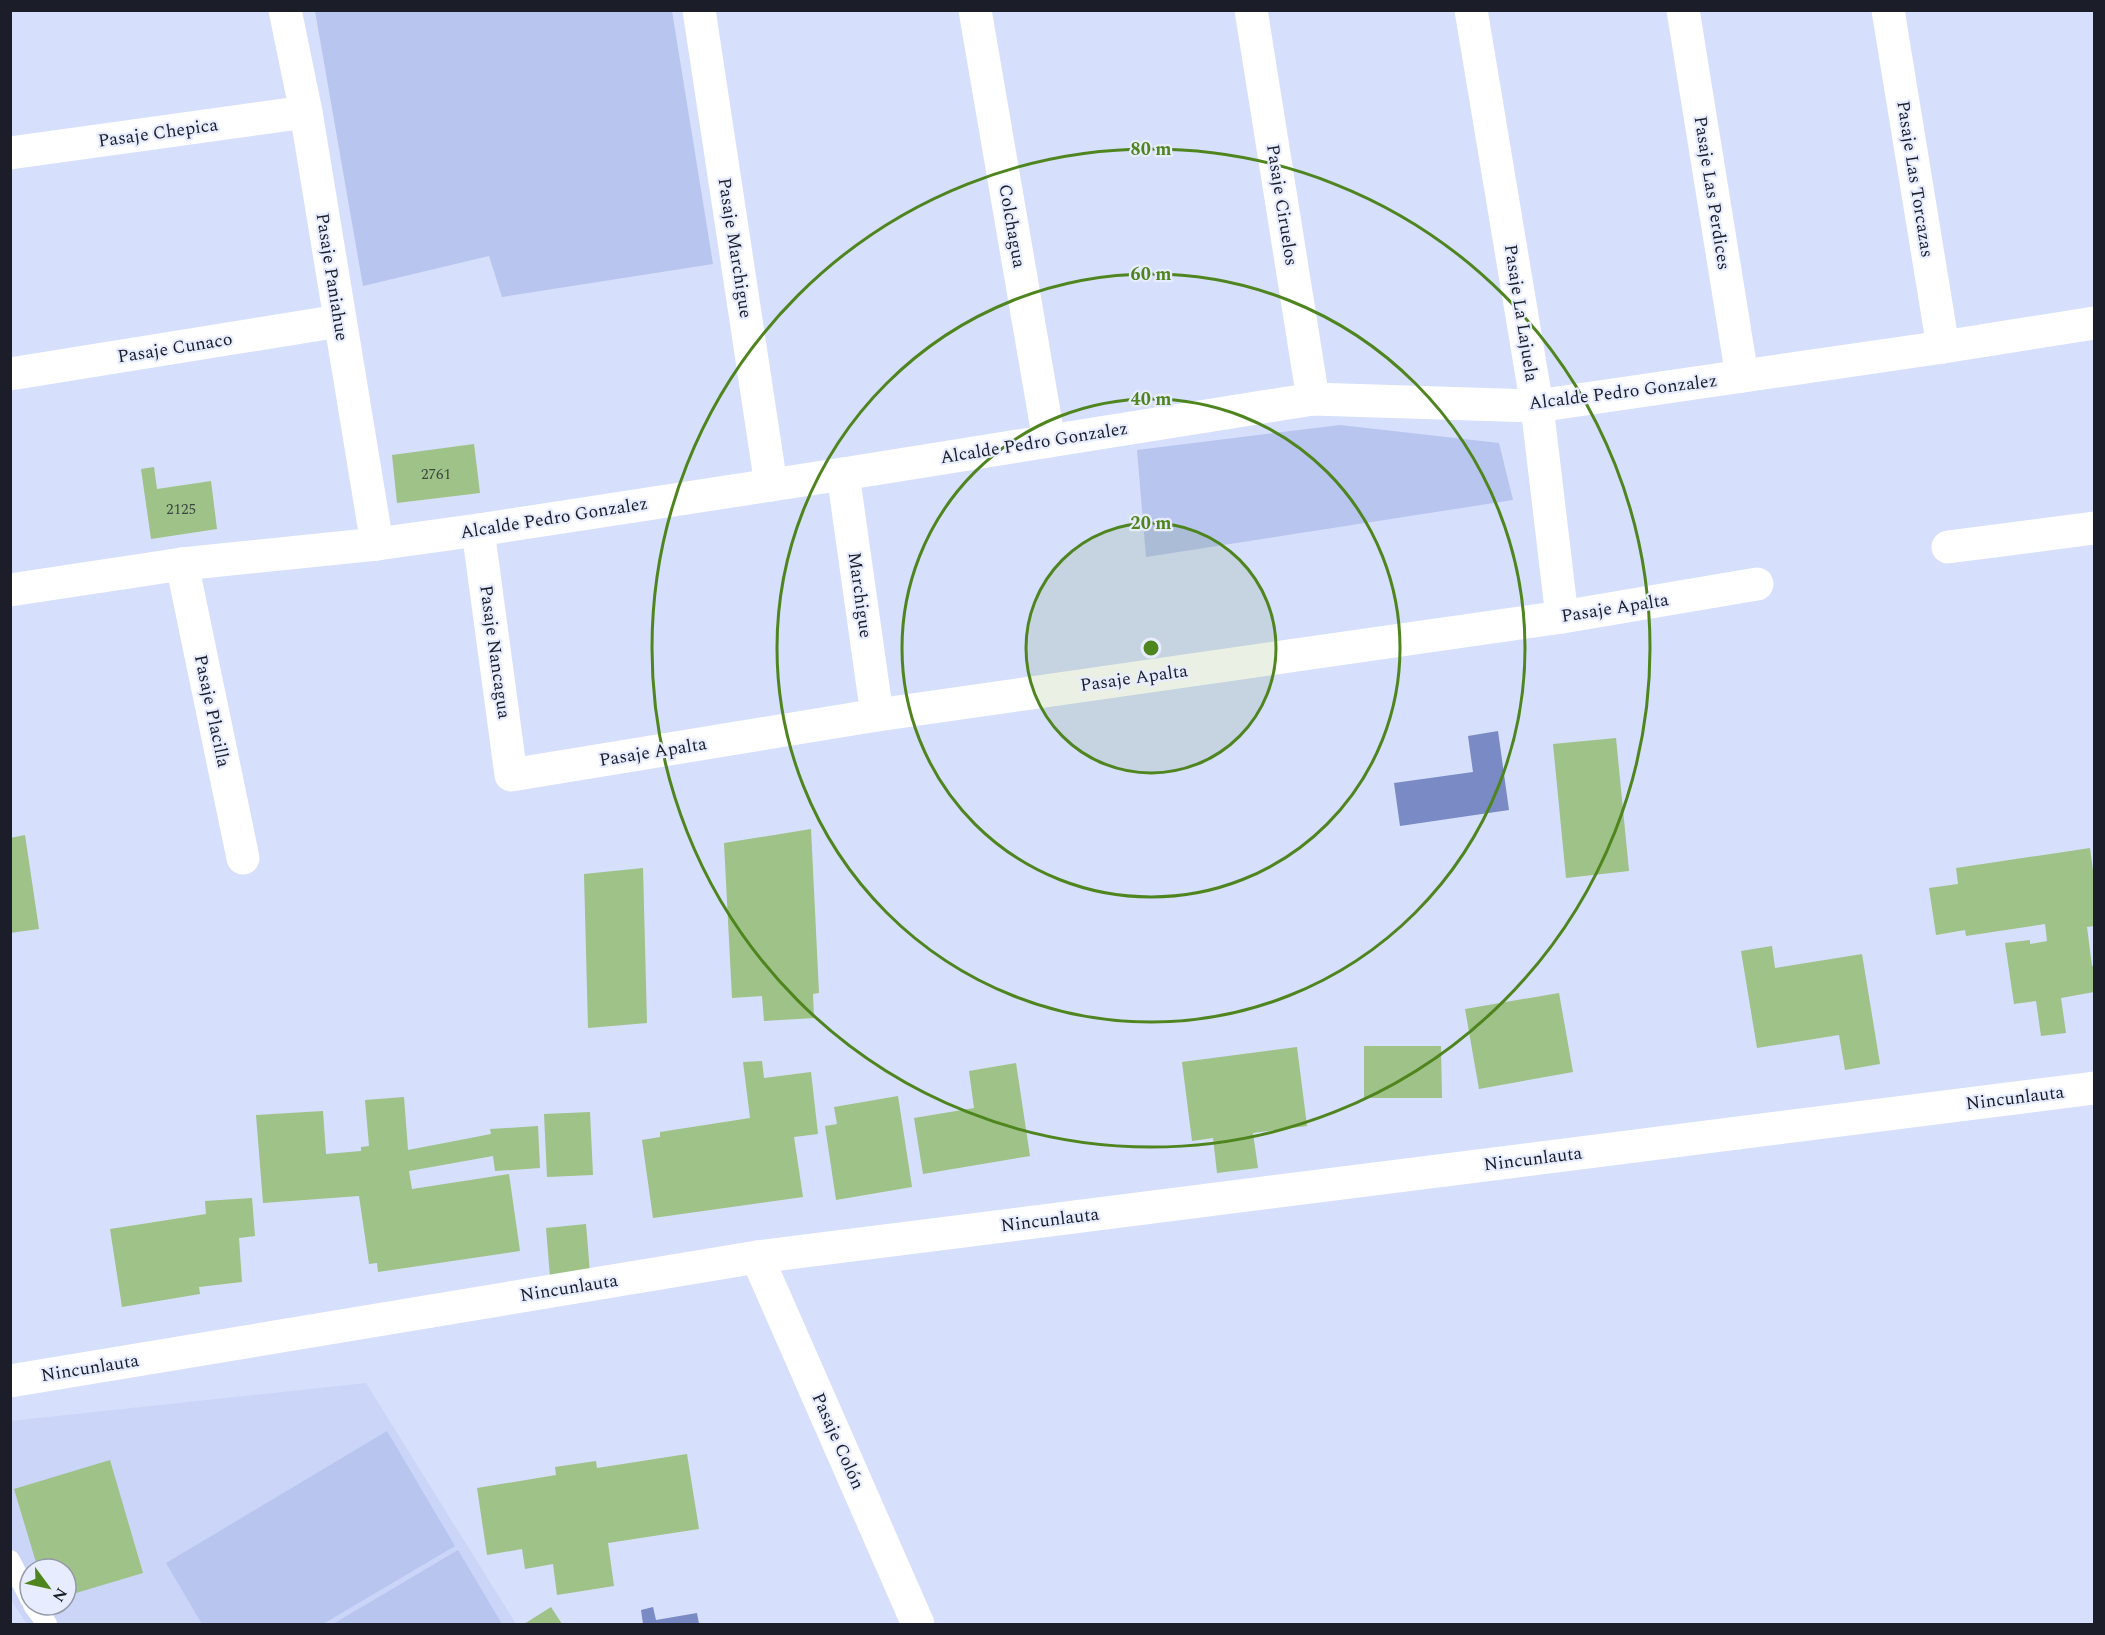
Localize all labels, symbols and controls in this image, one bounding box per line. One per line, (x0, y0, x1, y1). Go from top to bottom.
street label: Pasaje Las Torcazas (1889, 99, 1941, 259)
street label: Pasaje Chepica (96, 111, 220, 155)
street label: Pasaje Las Perdices (1686, 114, 1738, 272)
text: 80 m (1131, 136, 1171, 163)
street label: Pasaje Ciruelos (1259, 142, 1305, 268)
street label: Pasaje Marchigue (711, 176, 759, 320)
street label: Colchagua (991, 182, 1033, 270)
street label: Pasaje Paniahue (309, 211, 355, 343)
street label: Pasaje La Lajuela (1497, 242, 1545, 384)
text: 60 m (1131, 261, 1171, 288)
street label: Pasaje Cunaco (116, 326, 234, 370)
street label: Alcalde Pedro Gonzalez (1527, 367, 1719, 417)
text: 40 m (1131, 386, 1171, 413)
street label: Alcalde Pedro Gonzalez (938, 415, 1130, 471)
house number: 2761 (421, 463, 451, 486)
street label: Alcalde Pedro Gonzalez (458, 490, 650, 546)
house number: 2125 (166, 498, 196, 521)
text: 20 m (1131, 510, 1171, 537)
street label: Marchigue (841, 550, 879, 640)
street label: Pasaje Nancagua (472, 583, 518, 721)
street label: Pasaje Apalta (1559, 586, 1671, 630)
centre of rings (1141, 638, 1161, 658)
street label: Pasaje Placilla (187, 652, 237, 770)
street label: Pasaje Apalta (1078, 657, 1190, 699)
street label: Pasaje Apalta (597, 730, 709, 774)
street label: Nincunlauta (1964, 1079, 2066, 1117)
street label: Nincunlauta (1482, 1140, 1584, 1178)
street label: Nincunlauta (999, 1201, 1101, 1239)
street label: Nincunlauta (518, 1267, 620, 1309)
street label: Nincunlauta (39, 1347, 141, 1389)
street label: Pasaje Colón (805, 1388, 871, 1494)
north arrow (18, 1557, 78, 1617)
text: N (46, 1583, 73, 1607)

